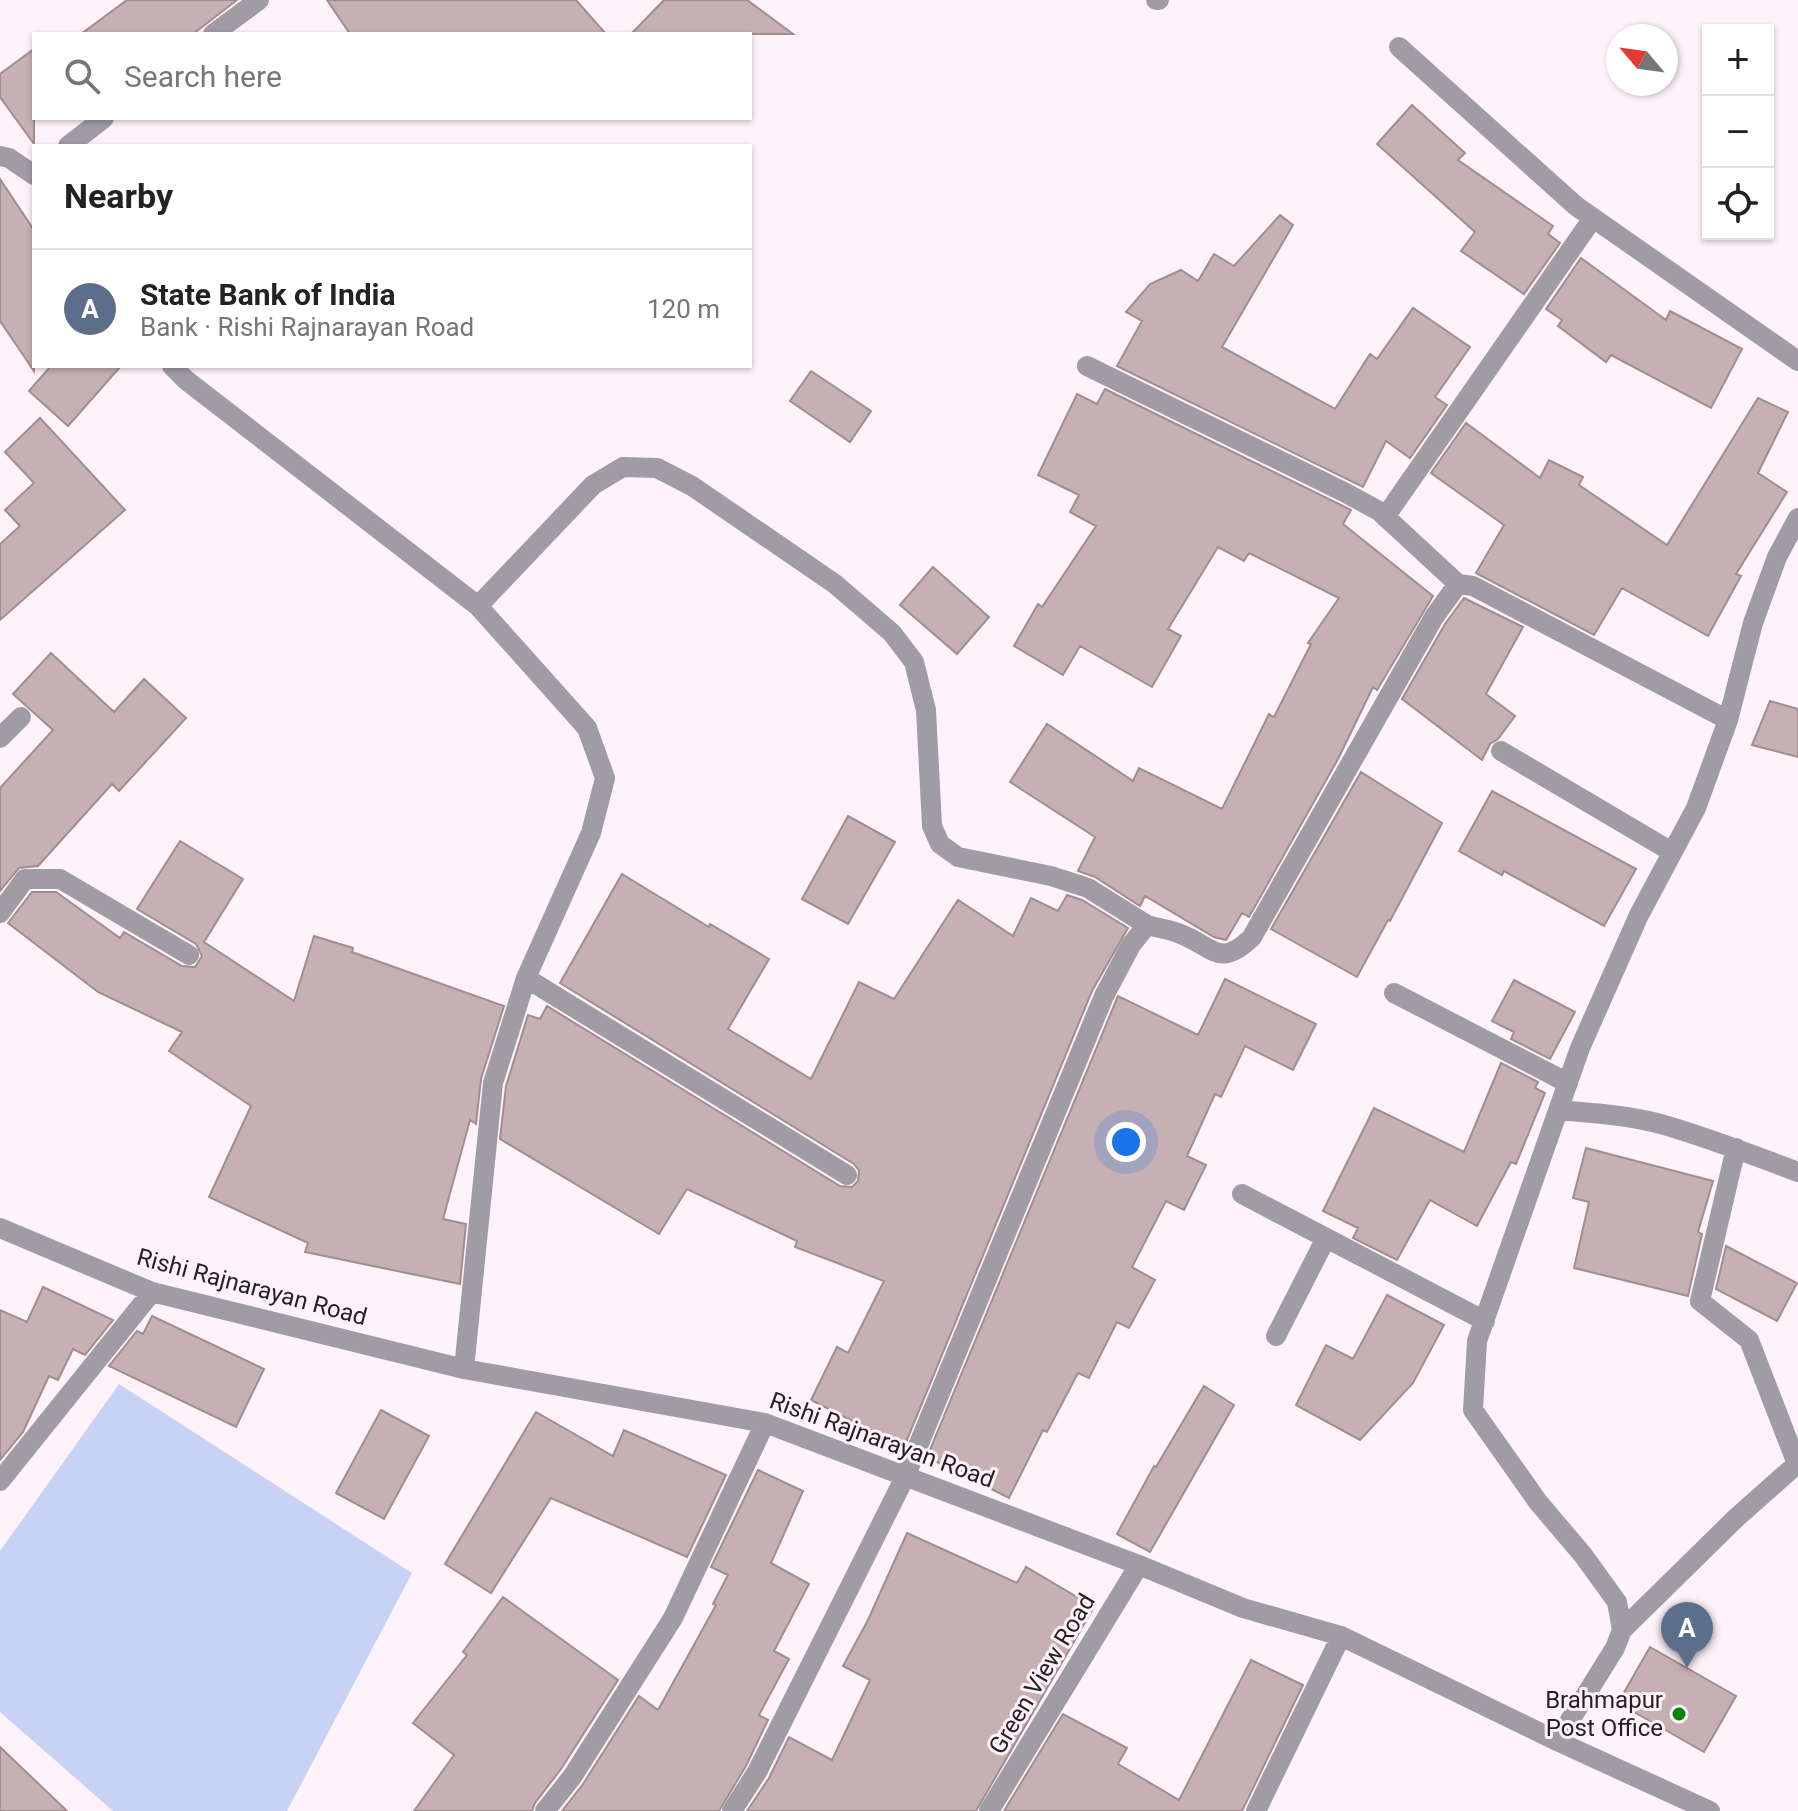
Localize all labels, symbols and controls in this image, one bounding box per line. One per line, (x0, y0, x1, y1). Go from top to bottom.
north arrow (1606, 24, 1678, 96)
map controls (1702, 24, 1774, 240)
button: + (1702, 24, 1774, 96)
search box (32, 32, 752, 120)
icon: search (60, 54, 104, 98)
text: Search here (124, 59, 282, 94)
button: − (1702, 96, 1774, 168)
button: locate (1702, 168, 1774, 240)
text: Nearby (64, 176, 173, 216)
text: State Bank of India (140, 277, 396, 312)
text: A (81, 294, 99, 324)
text: 120 m (647, 294, 720, 324)
text: Bank · Rishi Rajnarayan Road (140, 312, 474, 342)
your location (1106, 1122, 1146, 1162)
street label: Rishi Rajnarayan Road (134, 1243, 370, 1331)
street label: Rishi Rajnarayan Road (766, 1386, 998, 1494)
street label: Green View Road (983, 1589, 1101, 1759)
pin: A (1661, 1602, 1713, 1668)
place label: Brahmapur Post Office (1545, 1686, 1663, 1742)
marker: Brahmapur Post Office (1670, 1705, 1688, 1723)

